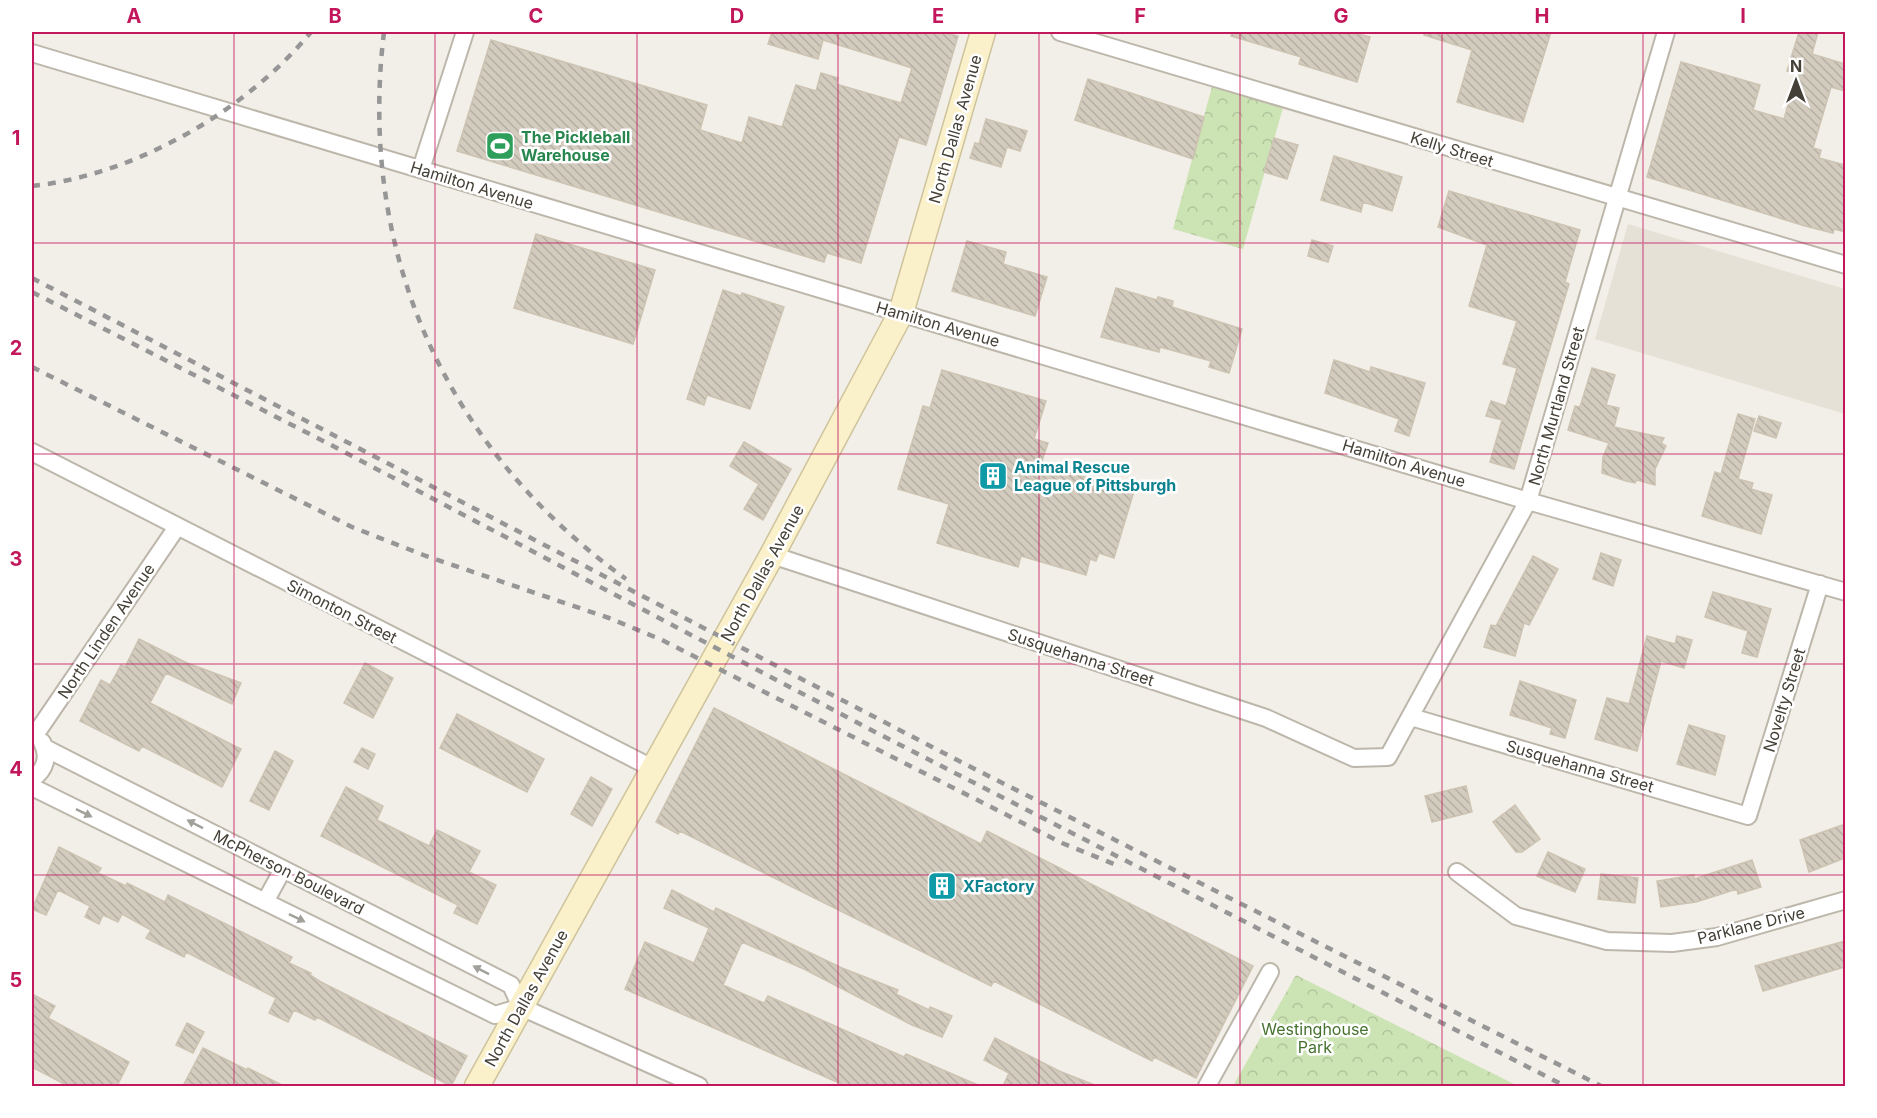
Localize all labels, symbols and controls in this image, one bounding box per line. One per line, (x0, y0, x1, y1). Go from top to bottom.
text: A (127, 4, 142, 28)
text: B (328, 4, 342, 28)
text: C (529, 4, 543, 28)
text: D (730, 4, 744, 28)
text: E (932, 4, 944, 28)
text: F (1134, 4, 1146, 28)
text: G (1333, 4, 1349, 28)
text: H (1535, 4, 1549, 28)
text: I (1740, 4, 1746, 28)
north arrow (1766, 51, 1826, 111)
street label: North Dallas Avenue (924, 52, 986, 206)
text: N (1790, 56, 1802, 76)
text: 1 (12, 126, 20, 150)
place label: The Pickleball Warehouse (521, 127, 630, 165)
street label: Kelly Street (1408, 127, 1496, 171)
sports icon: The Pickleball Warehouse (484, 130, 516, 162)
street label: Hamilton Avenue (408, 157, 536, 213)
street label: Hamilton Avenue (874, 297, 1002, 351)
street label: North Murtland Street (1524, 324, 1588, 488)
text: 2 (10, 336, 22, 360)
street label: Hamilton Avenue (1340, 435, 1468, 491)
place label: Animal Rescue League of Pittsburgh (1014, 457, 1176, 495)
building icon: Animal Rescue League of Pittsburgh (977, 460, 1009, 492)
street label: North Dallas Avenue (716, 501, 808, 645)
text: 3 (10, 547, 22, 571)
street label: North Linden Avenue (53, 560, 159, 702)
street label: Simonton Street (284, 575, 400, 647)
street label: Susquehanna Street (1005, 624, 1157, 690)
street label: Novelty Street (1759, 646, 1809, 754)
street label: Susquehanna Street (1504, 735, 1656, 797)
text: 4 (9, 757, 23, 781)
one-way arrow (76, 808, 93, 818)
one-way arrow (186, 819, 203, 829)
street label: McPherson Boulevard (210, 825, 368, 919)
building icon: XFactory (926, 870, 958, 902)
place label: XFactory (963, 876, 1035, 896)
street label: Parklane Drive (1695, 902, 1807, 948)
one-way arrow (288, 913, 305, 922)
street label: North Dallas Avenue (480, 926, 572, 1070)
one-way arrow (472, 965, 489, 974)
text: 5 (10, 968, 22, 992)
park label: Westinghouse Park (1261, 1019, 1369, 1057)

